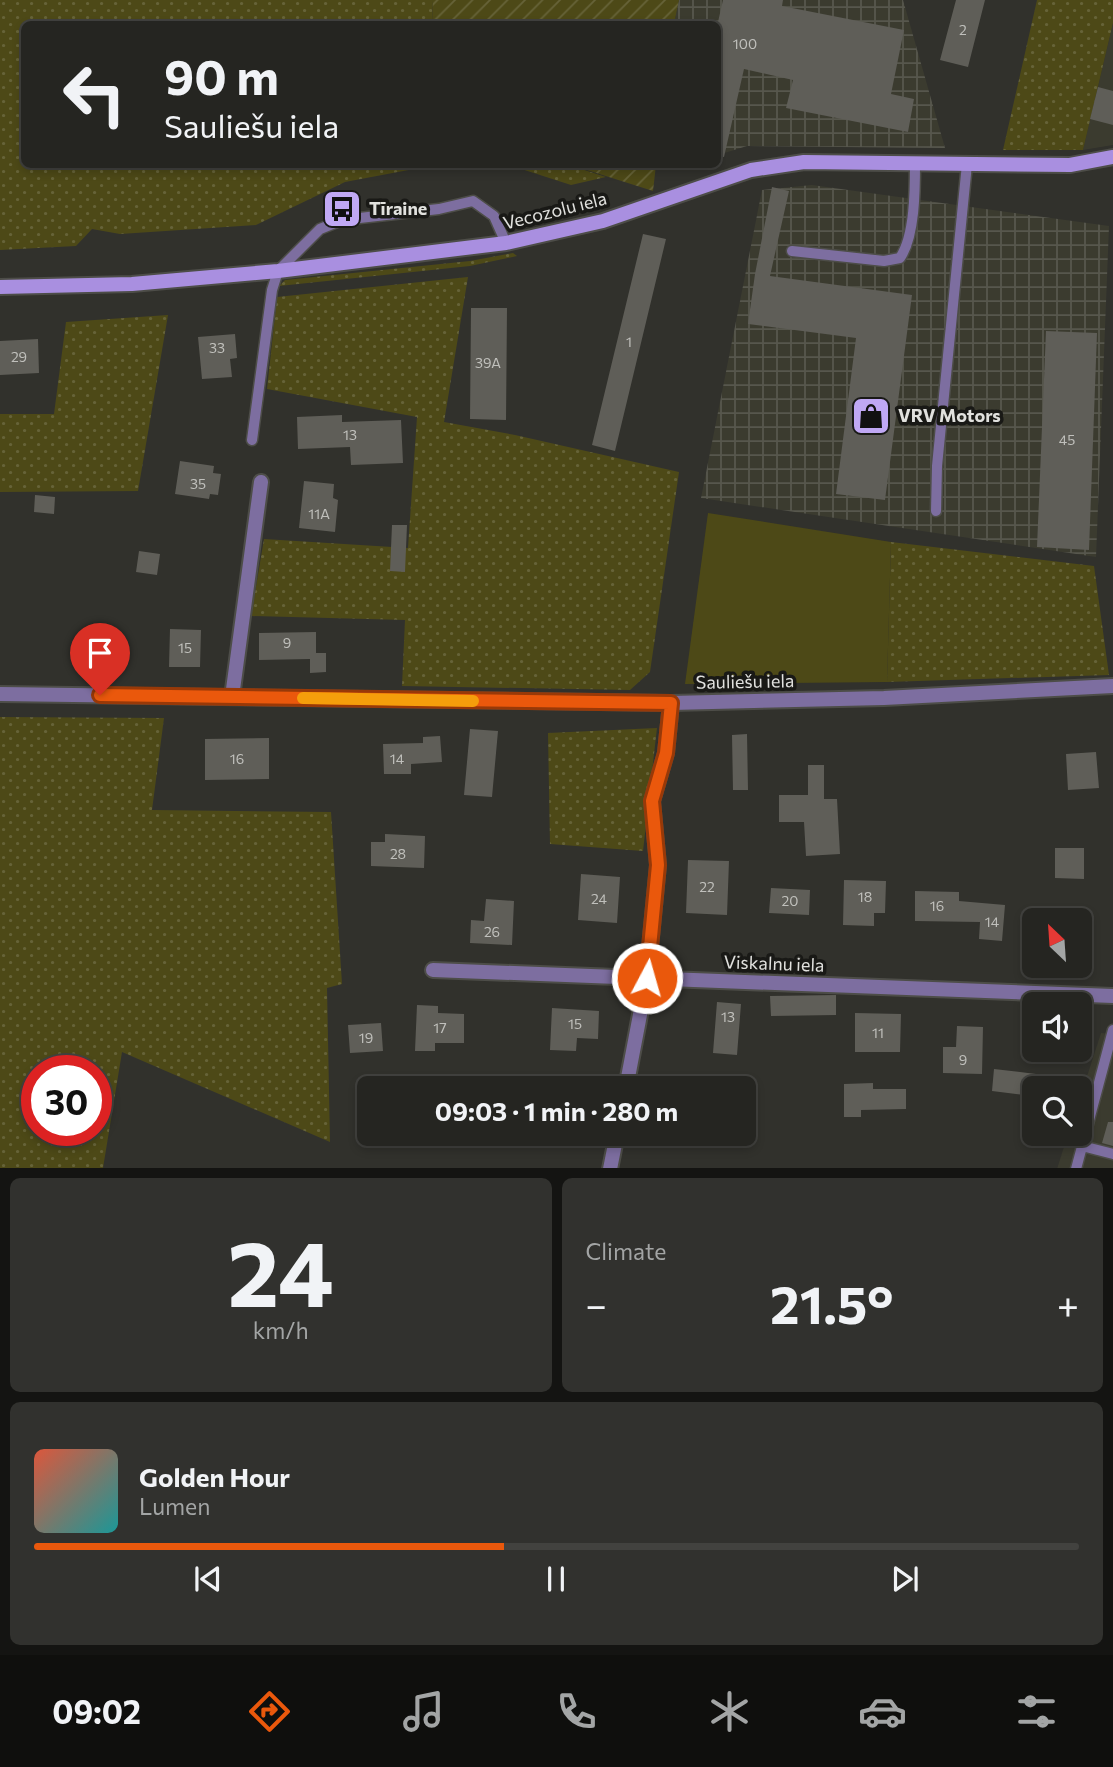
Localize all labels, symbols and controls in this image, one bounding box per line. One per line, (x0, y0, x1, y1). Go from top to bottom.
house number: 2 (959, 21, 967, 38)
house number: 100 (733, 35, 757, 52)
text: 90 m (164, 45, 279, 105)
icon: left (49, 49, 140, 140)
text: Sauliešu iela (164, 105, 339, 145)
street label: Vecozolu iela (501, 187, 609, 234)
bus stop icon: Tīraine (321, 188, 363, 230)
place label: Tīraine (369, 197, 427, 219)
house number: 1 (626, 333, 632, 350)
house number: 33 (209, 339, 225, 356)
house number: 29 (11, 348, 27, 365)
house number: 39A (475, 354, 501, 371)
shop icon: VRV Motors (850, 395, 892, 437)
place label: VRV Motors (898, 404, 1001, 426)
house number: 13 (343, 426, 357, 443)
house number: 45 (1059, 431, 1075, 448)
house number: 35 (190, 475, 206, 492)
house number: 11A (308, 505, 330, 522)
pin (70, 623, 130, 695)
icon: arrive (81, 634, 119, 672)
house number: 9 (283, 634, 291, 651)
house number: 15 (178, 639, 192, 656)
street label: Sauliešu iela (696, 669, 794, 693)
house number: 16 (230, 750, 244, 767)
house number: 14 (390, 750, 405, 767)
house number: 28 (390, 845, 406, 862)
house number: 22 (699, 878, 715, 895)
house number: 18 (858, 888, 872, 905)
house number: 24 (591, 890, 608, 907)
house number: 20 (782, 892, 798, 909)
house number: 16 (930, 897, 944, 914)
north arrow (1022, 908, 1092, 978)
map controls (1022, 908, 1092, 1146)
house number: 14 (985, 913, 1000, 930)
house number: 26 (484, 923, 500, 940)
position arrow (610, 941, 684, 1015)
street label: Viskalnu iela (723, 950, 825, 976)
button: sound (1022, 992, 1092, 1062)
house number: 13 (721, 1008, 735, 1025)
house number: 15 (568, 1015, 582, 1032)
house number: 17 (433, 1019, 447, 1036)
house number: 11 (872, 1024, 884, 1041)
house number: 19 (359, 1029, 373, 1046)
house number: 9 (959, 1051, 967, 1068)
speed limit sign: 30 (21, 1055, 112, 1146)
button: search (1022, 1076, 1092, 1146)
text: 09:03 · 1 min · 280 m (435, 1095, 678, 1126)
text: 24 (228, 1214, 334, 1326)
text: Climate (586, 1237, 667, 1265)
text: 21.5° (770, 1271, 894, 1335)
text: − (586, 1280, 607, 1327)
text: + (1057, 1280, 1079, 1327)
text: km/h (253, 1316, 309, 1344)
text: Golden Hour (139, 1461, 290, 1492)
text: Lumen (139, 1492, 210, 1520)
icon: previous (189, 1560, 227, 1598)
icon: pause (537, 1560, 575, 1598)
icon: next (886, 1560, 924, 1598)
icon: directions (245, 1687, 294, 1736)
icon: music (399, 1687, 448, 1736)
icon: phone (552, 1687, 601, 1736)
icon: climate (705, 1687, 754, 1736)
icon: car (858, 1687, 907, 1736)
icon: filters (1012, 1687, 1061, 1736)
text: 09:02 (52, 1691, 141, 1731)

